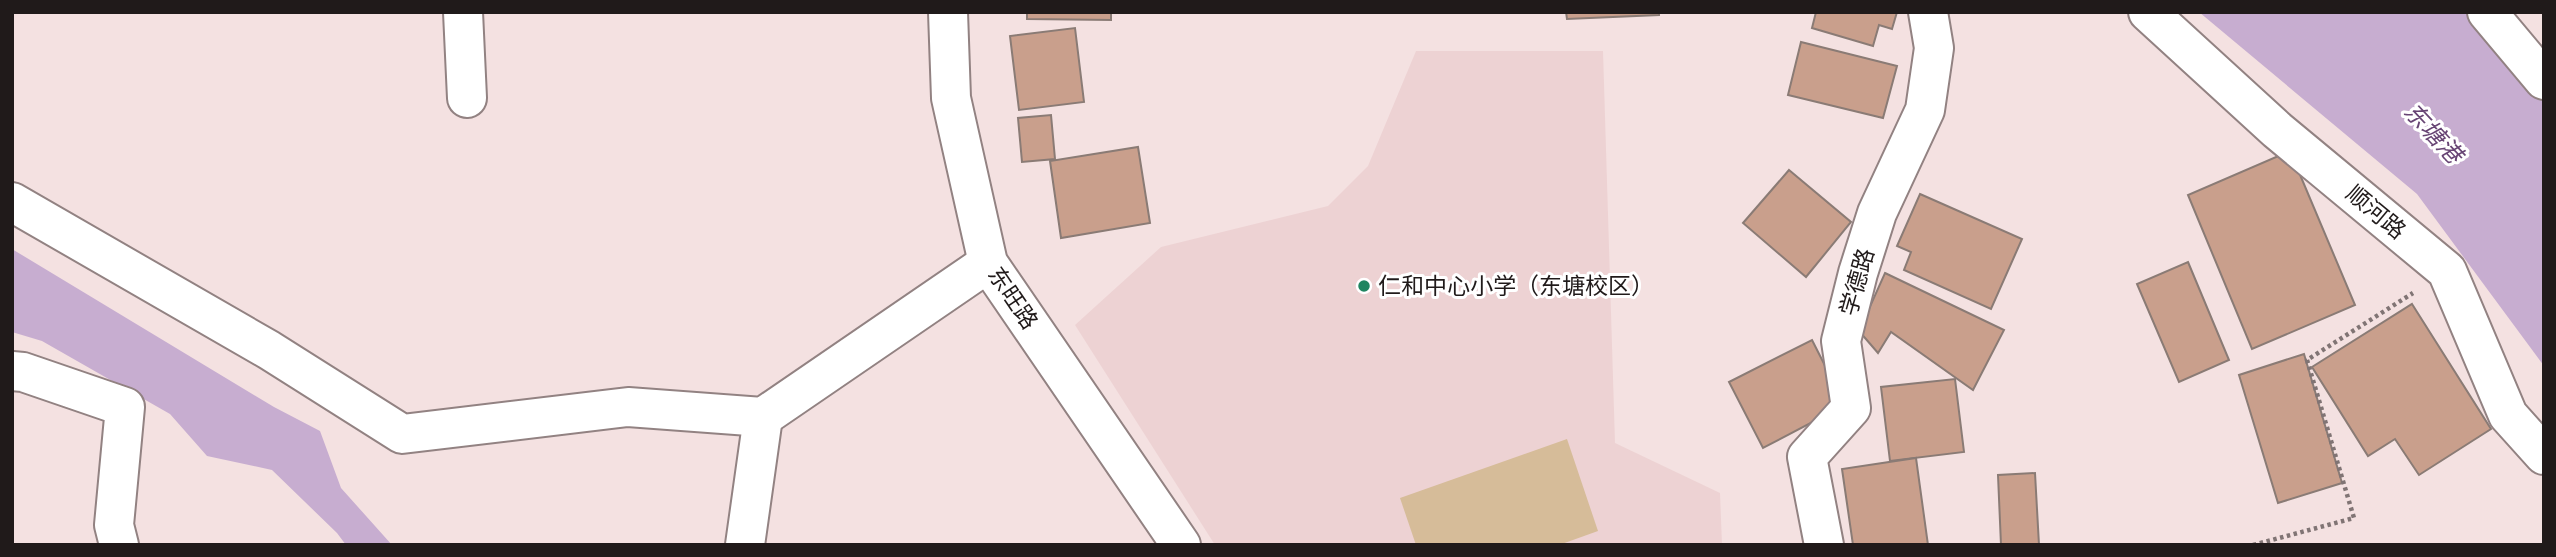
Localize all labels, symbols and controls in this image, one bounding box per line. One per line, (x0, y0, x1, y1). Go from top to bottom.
water label: 东塘港 (2397, 95, 2472, 172)
street label: 顺河路 (2339, 178, 2413, 246)
street label: 学德路 (1832, 244, 1882, 320)
street label: 东旺路 (980, 260, 1046, 336)
place label: 仁和中心小学（东塘校区） (1378, 270, 1654, 302)
marker: 仁和中心小学（东塘校区） (1356, 278, 1372, 294)

